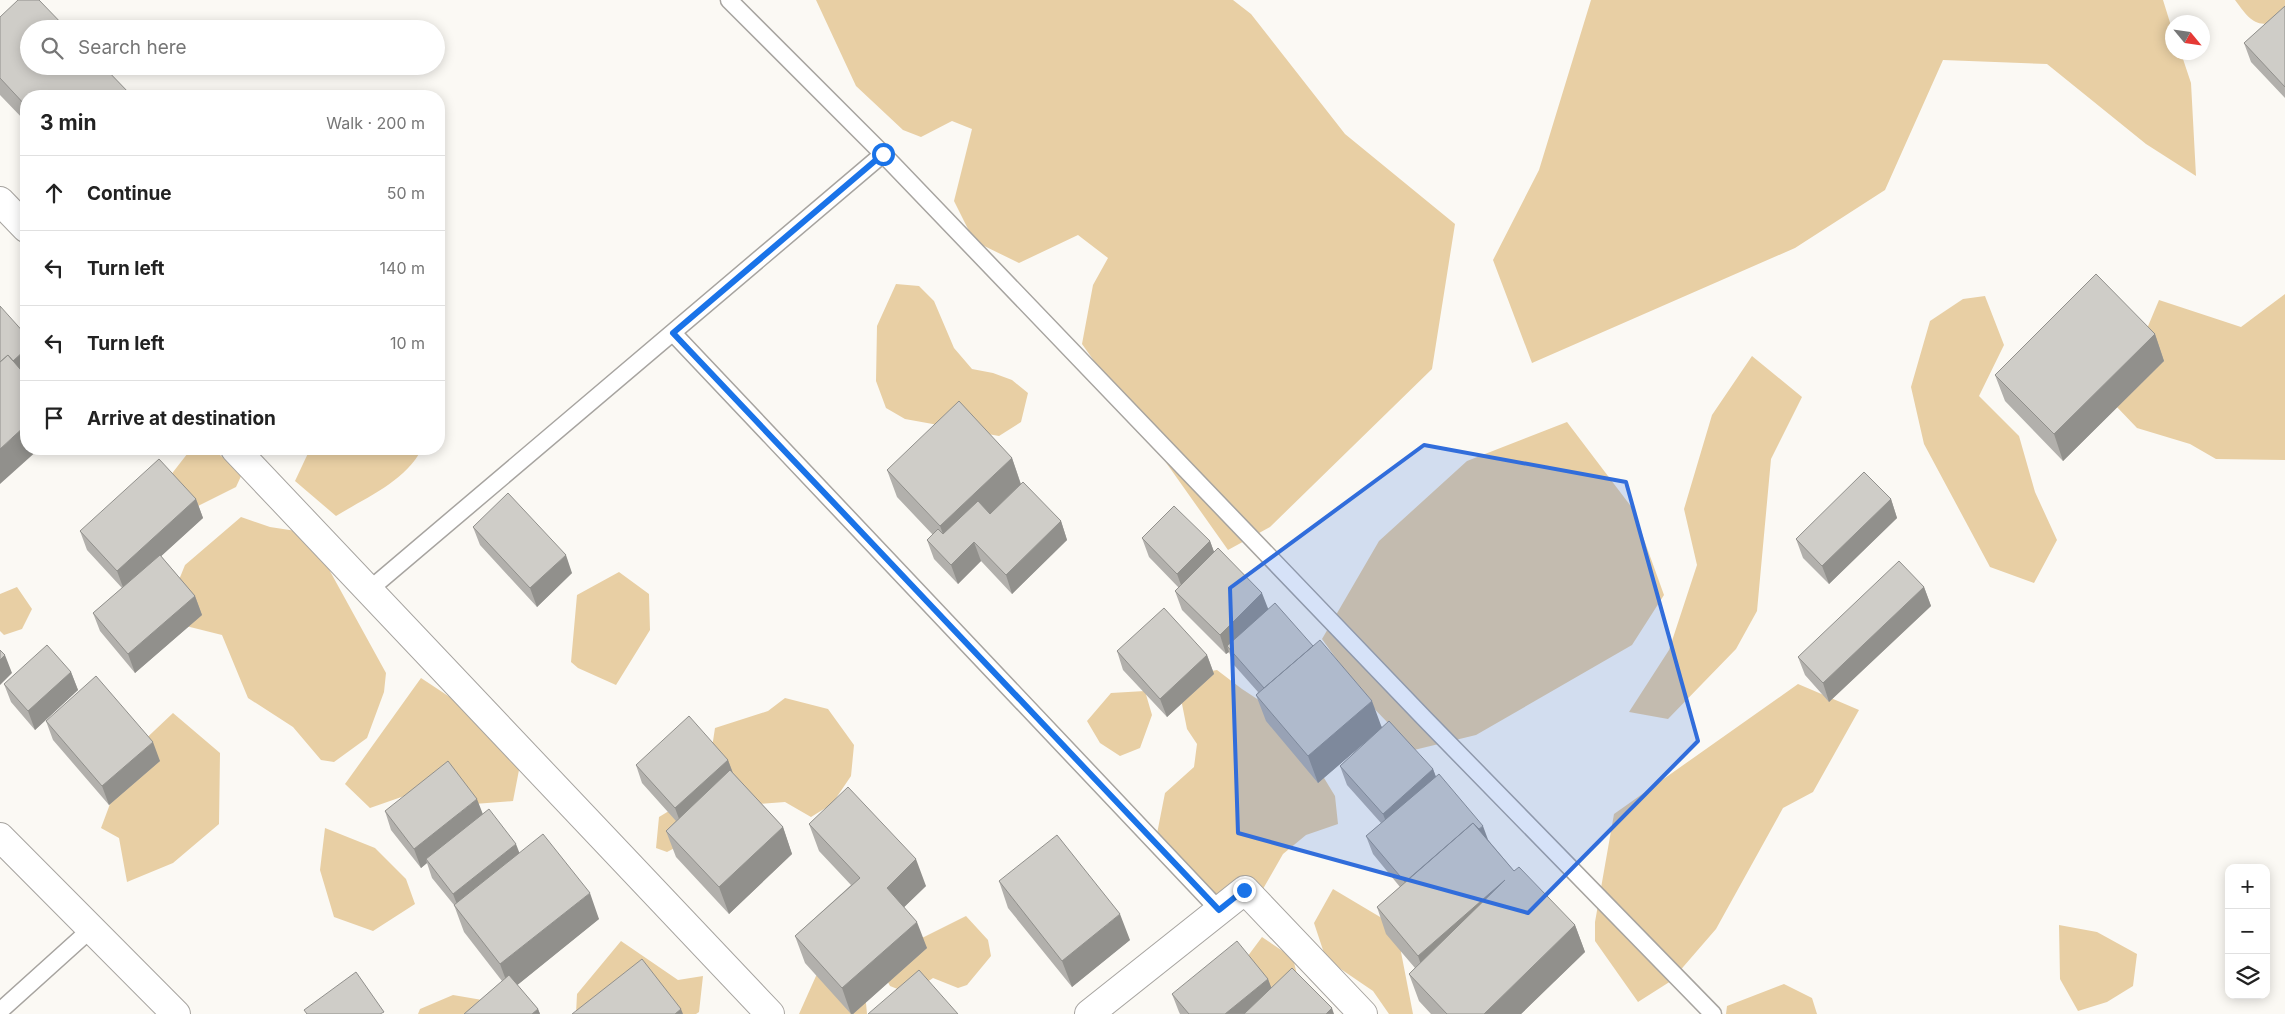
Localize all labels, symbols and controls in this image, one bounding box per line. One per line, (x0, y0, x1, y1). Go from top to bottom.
north arrow (2165, 15, 2210, 60)
search box (20, 20, 445, 75)
icon: search (38, 34, 66, 62)
text: Search here (78, 36, 187, 59)
text: 3 min (40, 110, 96, 135)
text: Walk · 200 m (326, 113, 425, 133)
route start (872, 143, 895, 166)
icon: ahead (40, 179, 68, 207)
text: Continue (87, 182, 172, 205)
text: 50 m (387, 183, 425, 203)
icon: left (40, 254, 68, 282)
text: Turn left (87, 257, 165, 280)
text: 140 m (380, 258, 425, 278)
icon: left (40, 329, 68, 357)
text: Turn left (87, 332, 165, 355)
text: 10 m (390, 333, 425, 353)
icon: arrive (40, 404, 68, 432)
text: Arrive at destination (87, 407, 276, 430)
map controls (2225, 864, 2270, 999)
button: + (2225, 864, 2270, 909)
route end (1233, 879, 1256, 902)
button: − (2225, 909, 2270, 954)
button: layers (2225, 954, 2270, 999)

